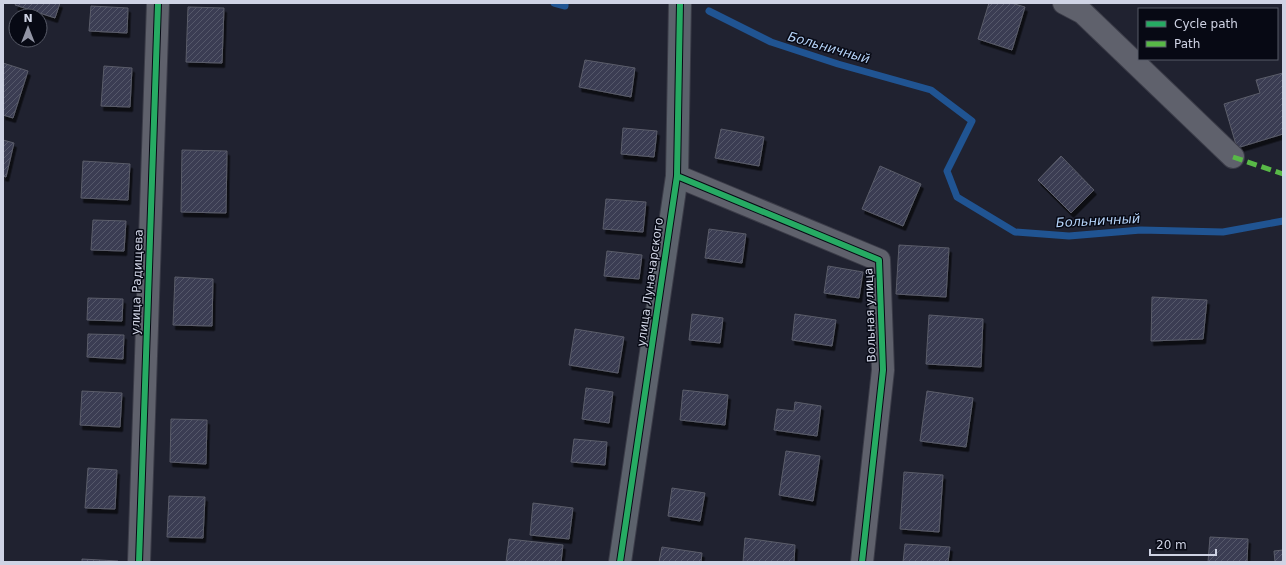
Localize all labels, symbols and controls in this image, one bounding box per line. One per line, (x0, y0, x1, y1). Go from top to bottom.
north arrow (8, 8, 48, 48)
legend (1138, 8, 1278, 60)
text: N (23, 12, 33, 25)
text: Cycle path (1174, 17, 1238, 31)
water label: Больничный (786, 29, 872, 66)
text: Path (1174, 37, 1200, 51)
water label: Больничный (1055, 211, 1141, 230)
street label: улица Луначарского (634, 217, 666, 347)
street label: улица Радищева (128, 229, 146, 335)
street label: Вольная улица (861, 267, 879, 363)
scale bar (1150, 531, 1216, 557)
text: 20 m (1156, 538, 1187, 552)

